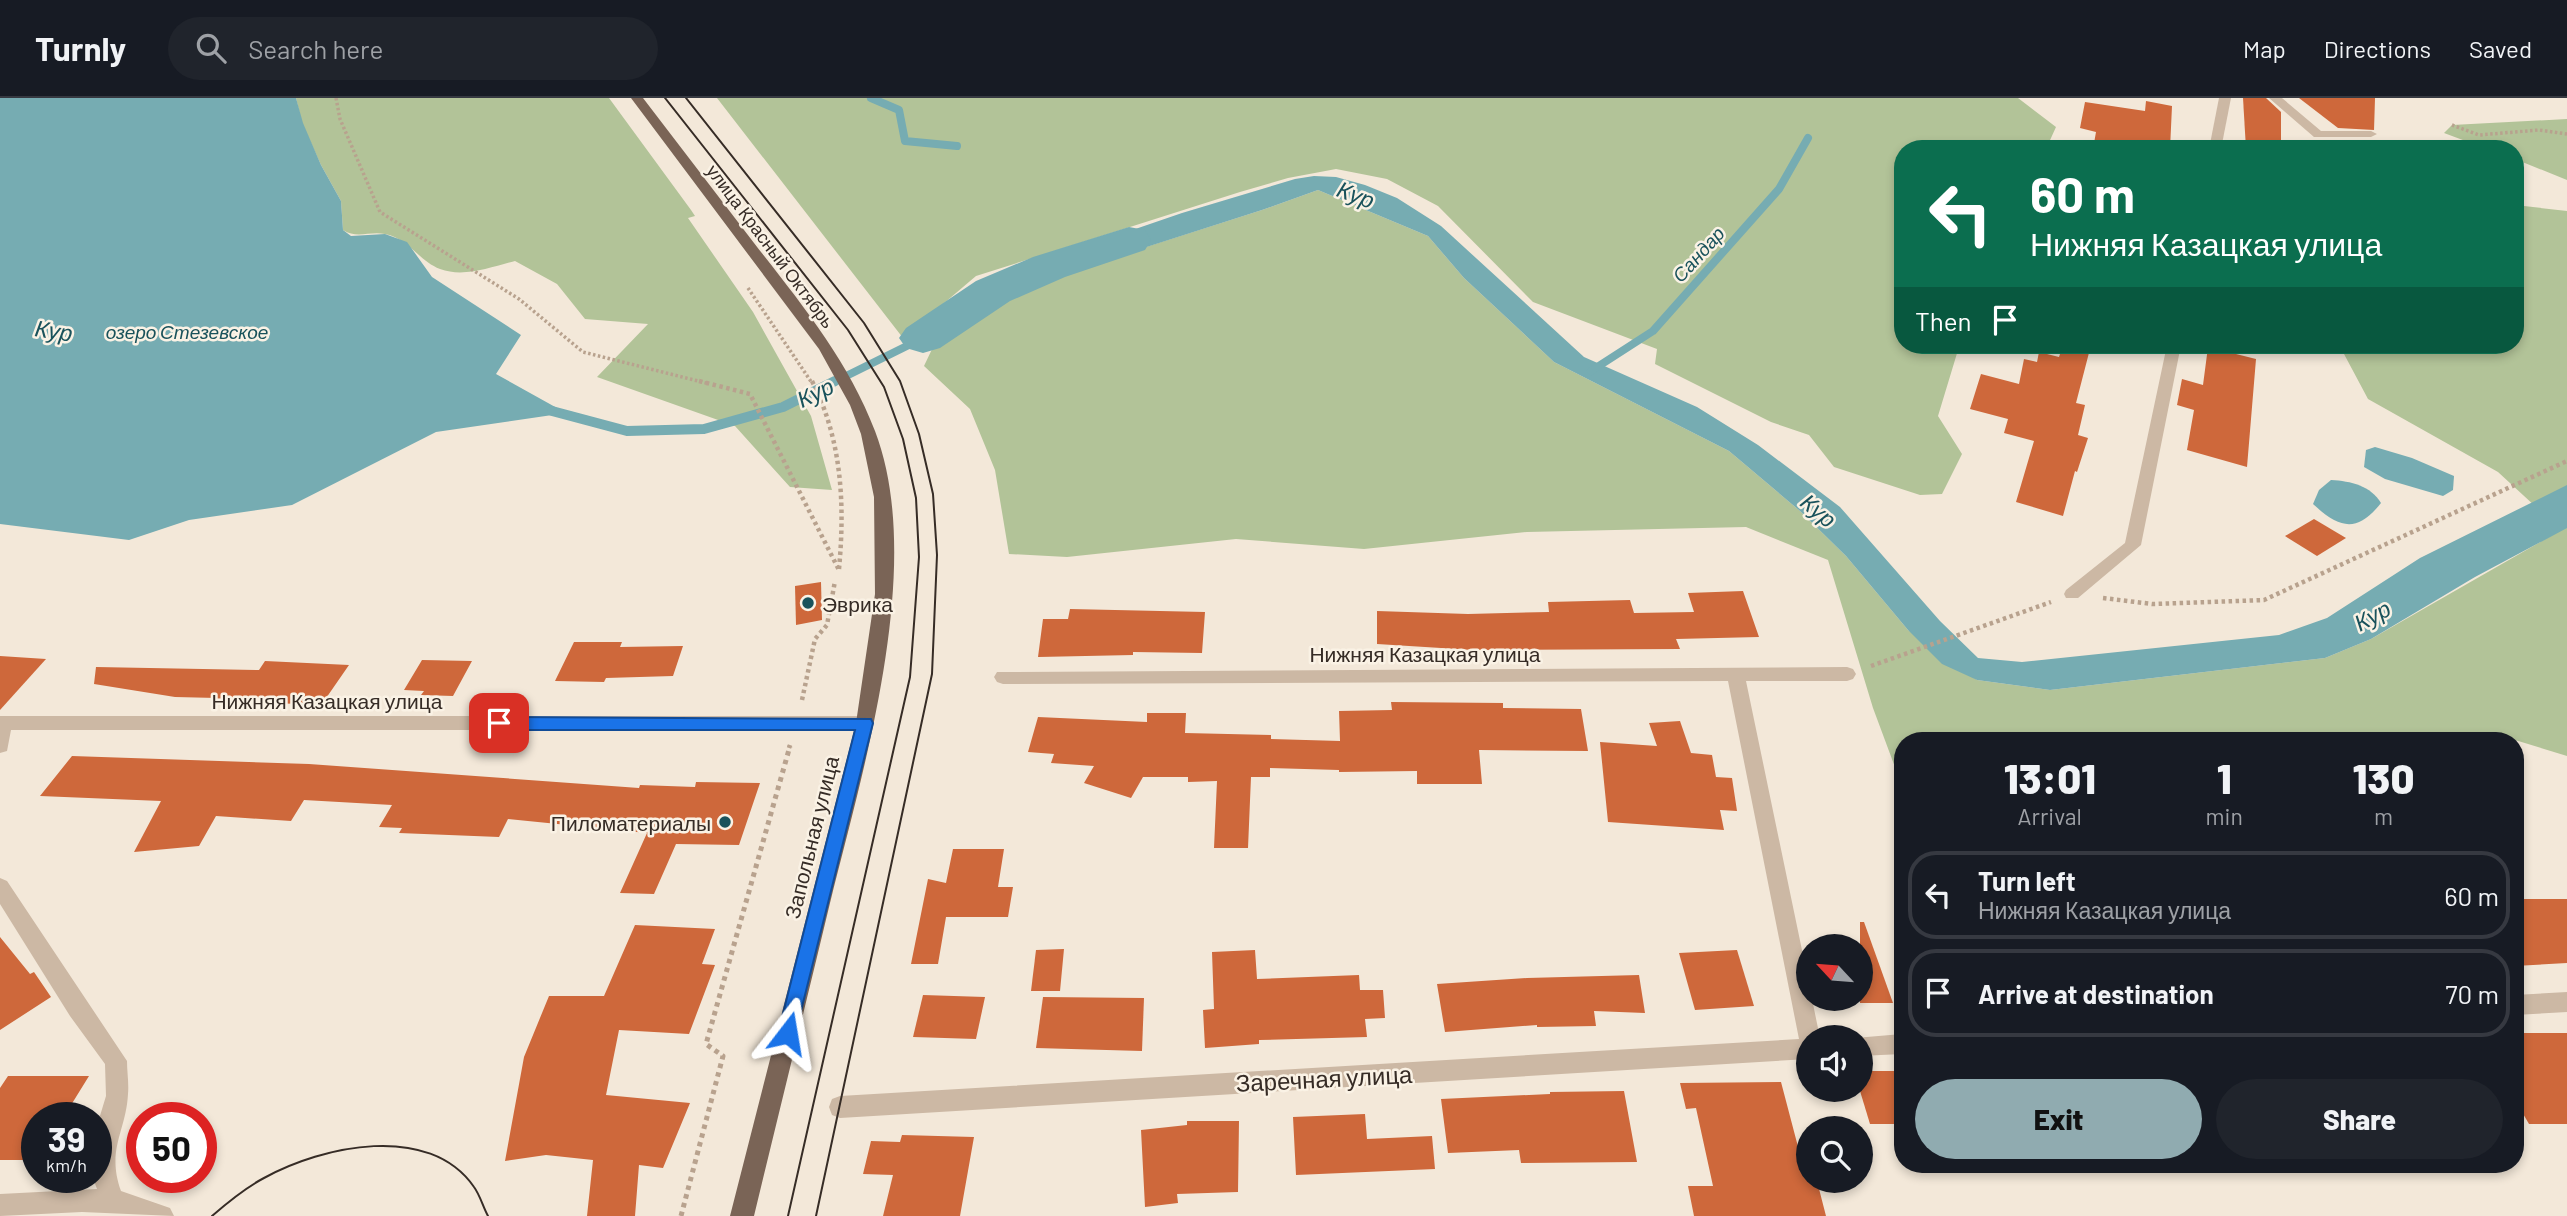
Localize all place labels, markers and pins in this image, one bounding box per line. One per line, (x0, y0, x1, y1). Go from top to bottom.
place label: Эврика (822, 591, 893, 616)
marker: Эврика (800, 595, 816, 611)
pin (469, 693, 529, 753)
place label: Пиломатериалы (551, 810, 711, 835)
marker: Пиломатериалы (717, 814, 733, 830)

